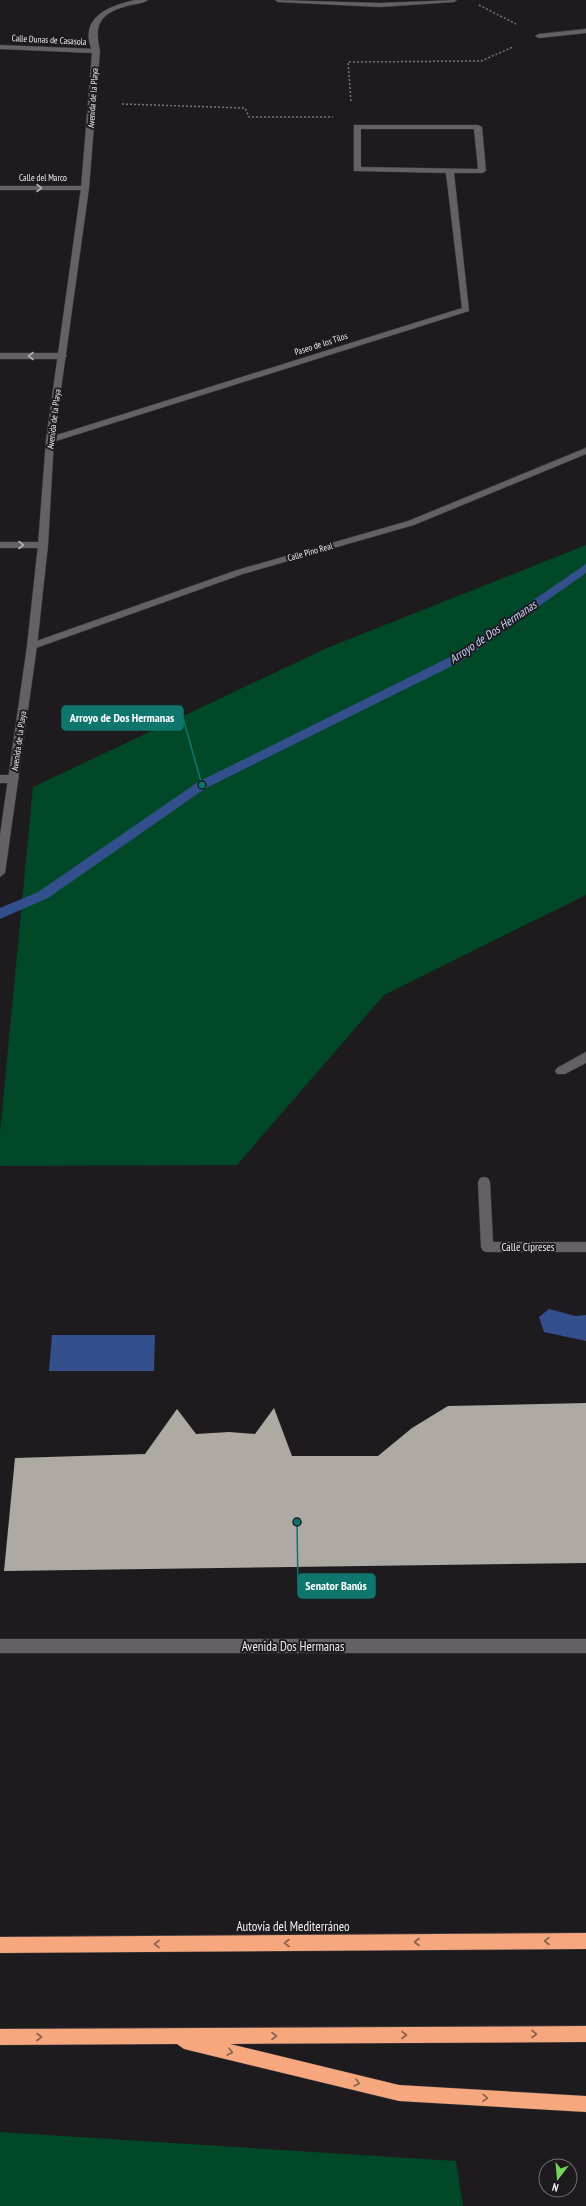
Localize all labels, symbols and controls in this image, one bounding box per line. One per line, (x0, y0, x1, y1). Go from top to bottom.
street label: Calle Dunas de Casasola (11, 32, 87, 47)
street label: Avenida de la Playa (85, 67, 100, 128)
street label: Calle del Marco (19, 172, 67, 183)
one-way arrow (36, 184, 42, 192)
street label: Paseo de los Tilos (293, 330, 349, 357)
one-way arrow (28, 352, 34, 360)
street label: Avenida de la Playa (44, 388, 63, 450)
street label: Calle Pino Real (286, 540, 335, 563)
one-way arrow (18, 541, 24, 549)
water label: Arroyo de Dos Hermanas (446, 596, 541, 666)
callout: Arroyo de Dos Hermanas (62, 706, 183, 730)
street label: Avenida de la Playa (9, 710, 28, 772)
text: Arroyo de Dos Hermanas (69, 710, 174, 725)
street label: Calle Cipreses (501, 1240, 555, 1254)
callout: Senator Banús (298, 1574, 375, 1598)
text: Senator Banús (305, 1578, 367, 1593)
street label: Avenida Dos Hermanas (242, 1638, 344, 1655)
street label: Autovía del Mediterráneo (236, 1918, 350, 1935)
one-way arrow (544, 1937, 550, 1945)
one-way arrow (414, 1938, 420, 1946)
one-way arrow (284, 1939, 290, 1947)
one-way arrow (154, 1940, 160, 1948)
one-way arrow (531, 2030, 537, 2038)
one-way arrow (401, 2031, 407, 2039)
one-way arrow (271, 2032, 277, 2040)
one-way arrow (36, 2033, 42, 2041)
one-way arrow (227, 2048, 234, 2056)
one-way arrow (353, 2078, 360, 2087)
one-way arrow (482, 2094, 488, 2102)
north arrow (538, 2158, 578, 2198)
text: N (550, 2180, 560, 2195)

